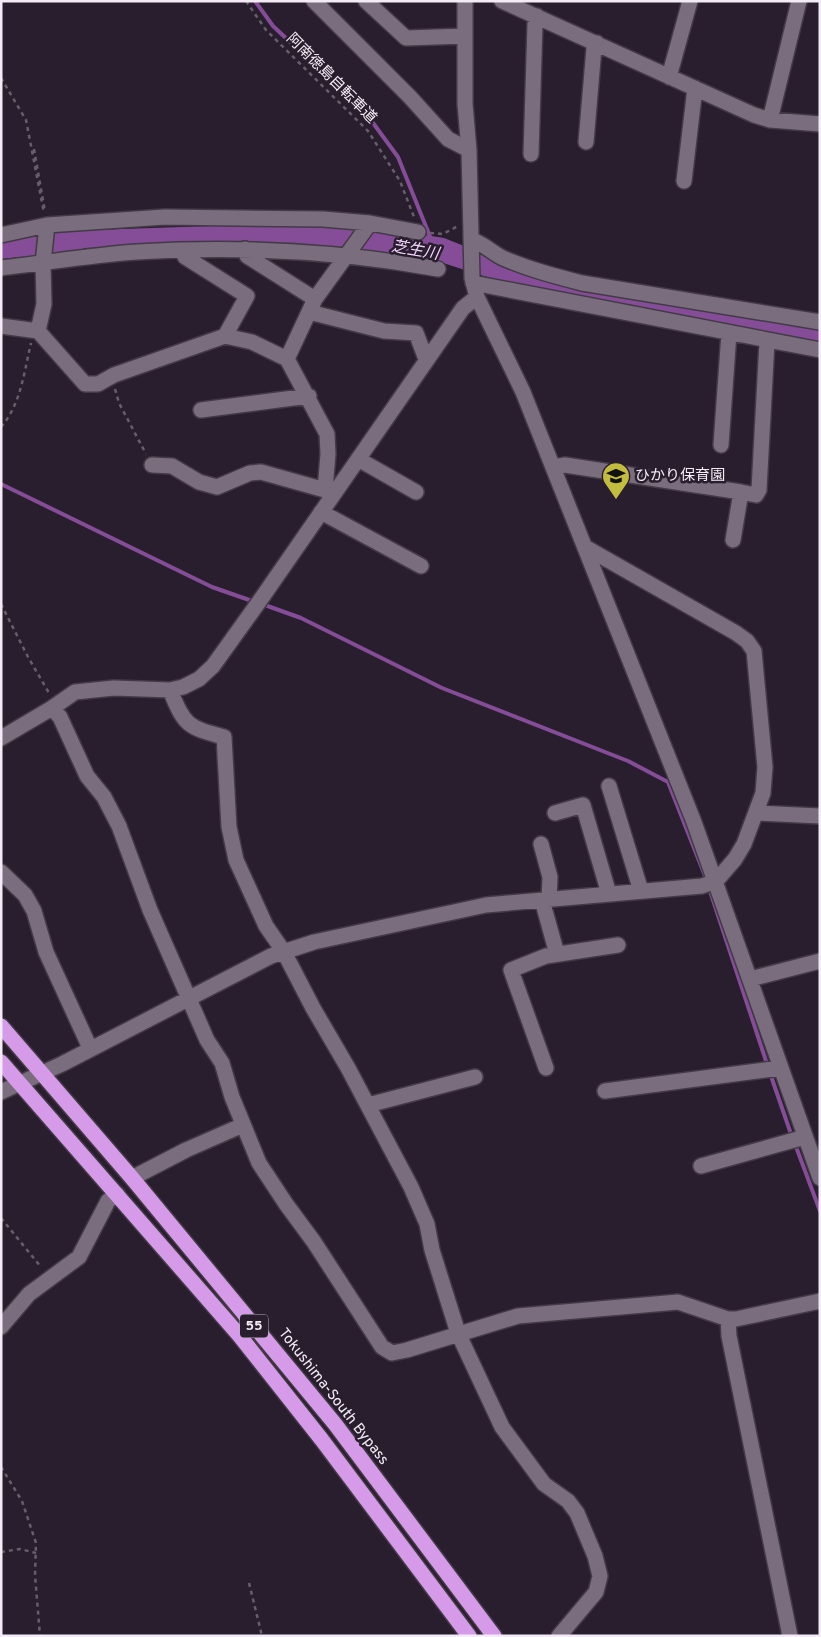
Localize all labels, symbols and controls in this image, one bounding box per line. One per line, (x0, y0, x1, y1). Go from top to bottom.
street label: 阿南徳島自転車道 (282, 30, 380, 128)
water label: 芝生川 (390, 237, 442, 265)
school or university icon: ひかり保育園 (601, 461, 631, 500)
place label: ひかり保育園 (635, 467, 725, 486)
road number: 55 (240, 1314, 268, 1338)
street label: Tokushima-South Bypass (274, 1325, 392, 1469)

